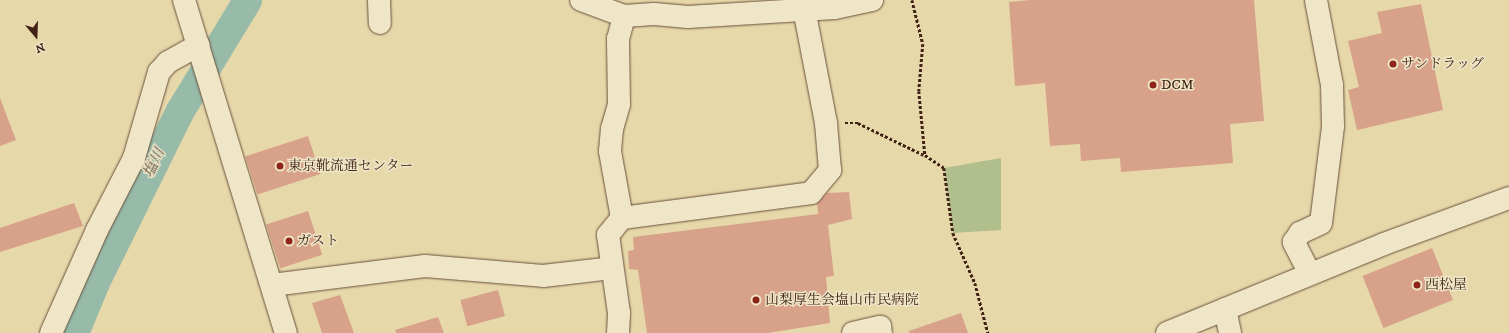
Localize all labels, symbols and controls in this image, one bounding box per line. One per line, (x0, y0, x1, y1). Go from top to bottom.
north arrow (16, 16, 56, 56)
text: N (33, 39, 46, 55)
place label: サンドラッグ (1401, 56, 1485, 72)
marker: サンドラッグ (1388, 59, 1398, 69)
place label: DCM (1161, 77, 1194, 93)
marker: DCM (1148, 80, 1158, 90)
water label: 塩川 (139, 146, 169, 180)
place label: 東京靴流通センター (288, 158, 414, 174)
marker: 東京靴流通センター (275, 161, 285, 171)
place label: ガスト (297, 233, 339, 249)
marker: ガスト (284, 236, 294, 246)
place label: 西松屋 (1425, 277, 1467, 293)
marker: 西松屋 (1412, 280, 1422, 290)
place label: 山梨厚生会塩山市民病院 (765, 292, 919, 308)
marker: 山梨厚生会塩山市民病院 (750, 294, 762, 306)

